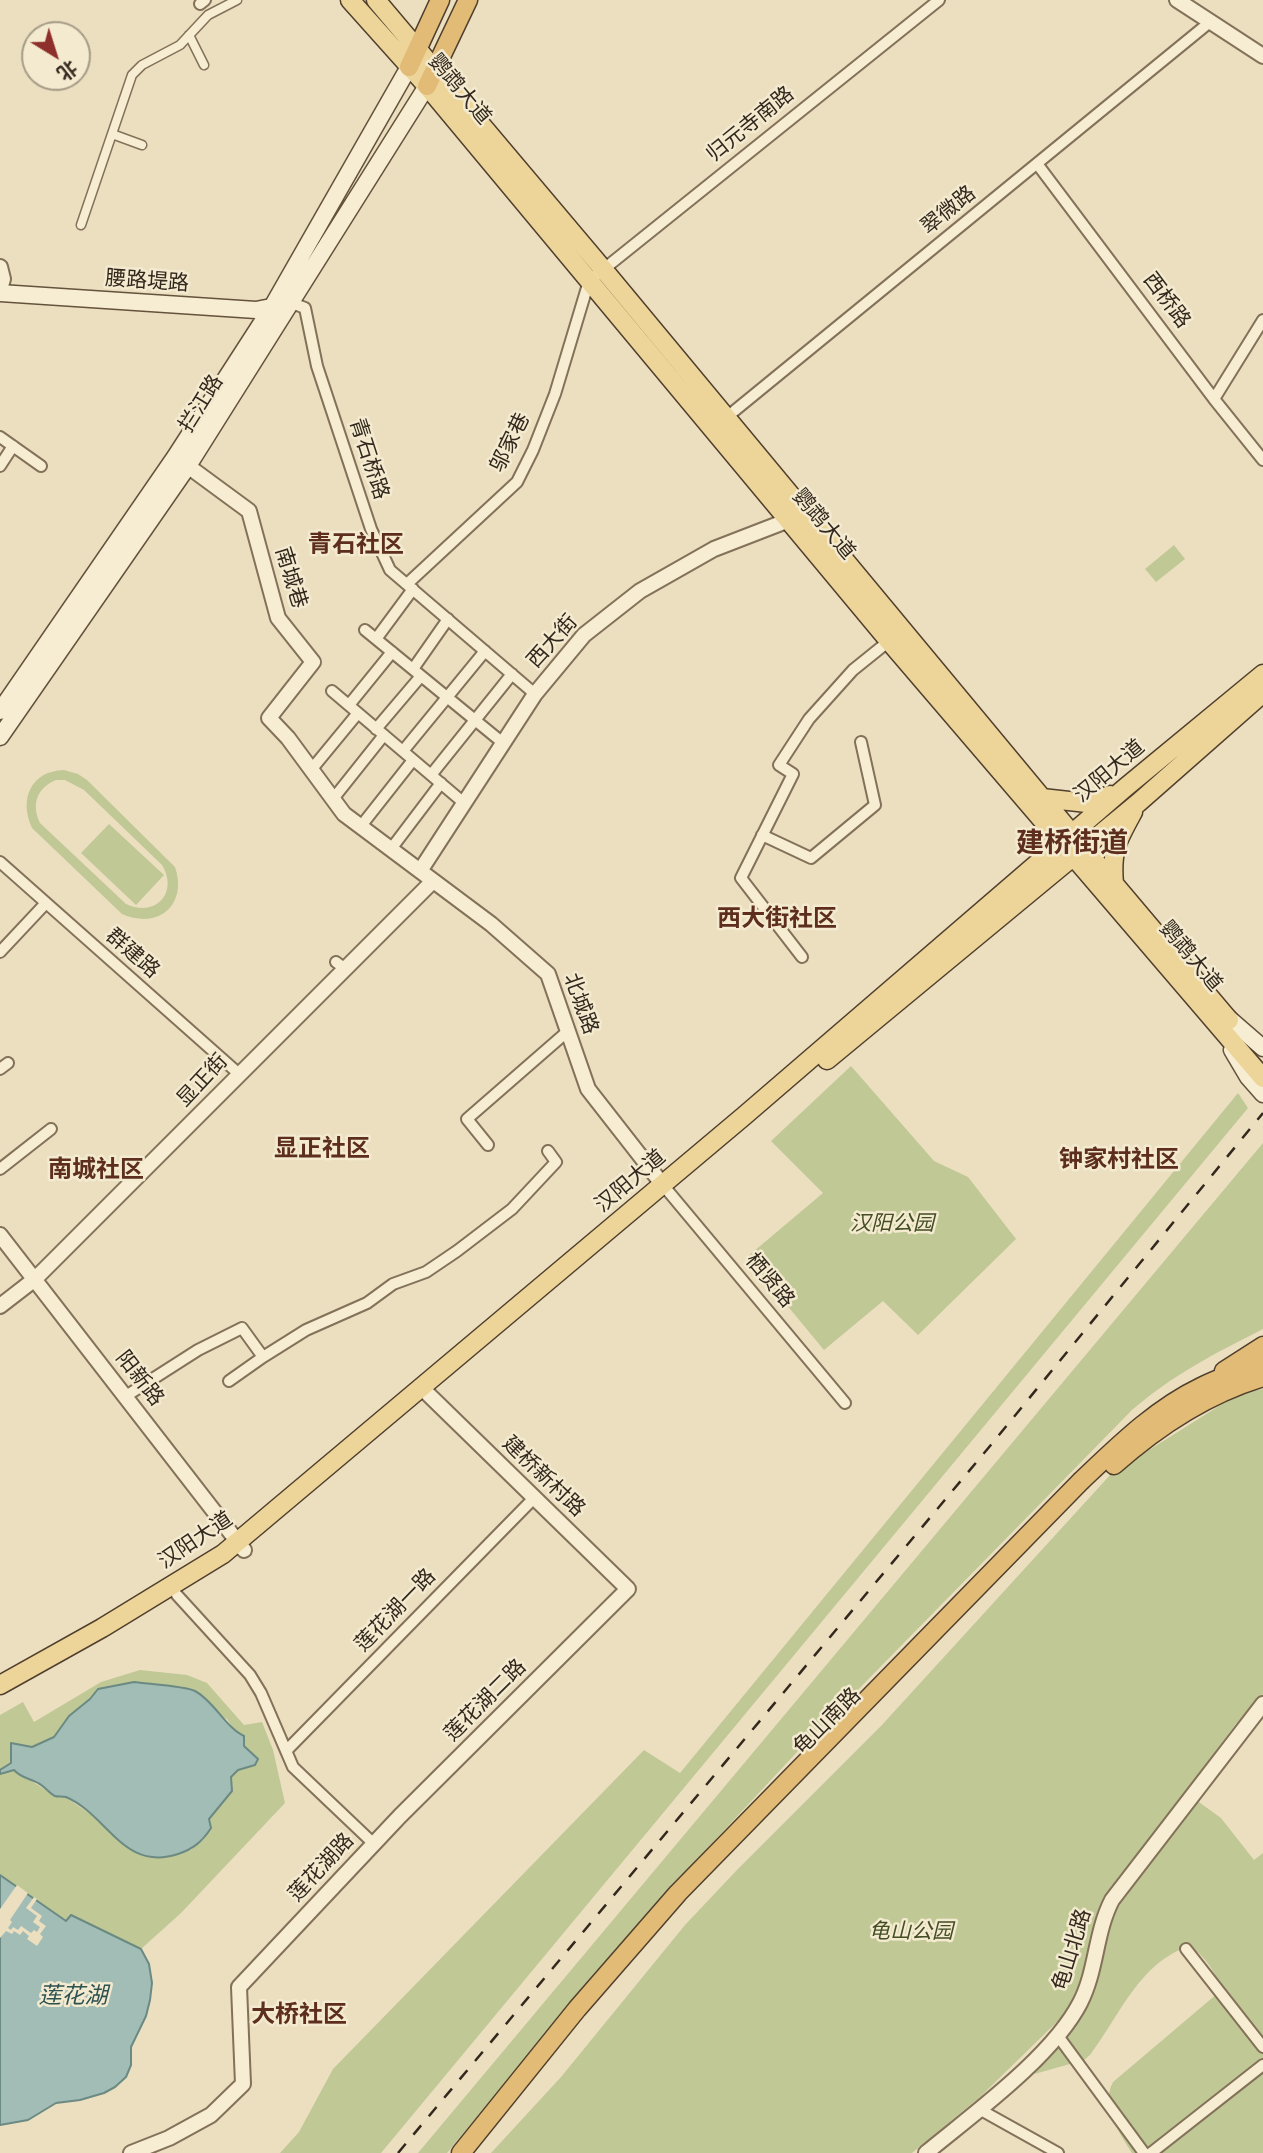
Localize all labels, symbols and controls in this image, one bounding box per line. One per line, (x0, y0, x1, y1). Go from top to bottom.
north arrow (21, 21, 91, 91)
street label: 鹦鹉大道 (422, 50, 496, 130)
text: 北 (52, 55, 83, 87)
street label: 归元寺南路 (702, 82, 800, 168)
street label: 翠微路 (917, 181, 981, 241)
street label: 腰路堤路 (104, 267, 190, 297)
street label: 西桥路 (1137, 268, 1195, 334)
street label: 拦江路 (175, 371, 229, 437)
street label: 邬家巷 (486, 409, 536, 477)
street label: 青石桥路 (343, 415, 393, 503)
street label: 鹦鹉大道 (786, 485, 860, 565)
district label: 青石社区 (308, 532, 404, 560)
street label: 南城巷 (269, 544, 311, 612)
street label: 西大街 (523, 610, 583, 674)
street label: 汉阳大道 (1070, 735, 1150, 809)
district label: 建桥街道 (1016, 828, 1128, 862)
district label: 西大街社区 (717, 906, 837, 934)
street label: 鹦鹉大道 (1153, 917, 1227, 997)
street label: 群建路 (100, 924, 164, 984)
street label: 北城路 (557, 970, 603, 1038)
street label: 显正街 (172, 1049, 234, 1113)
district label: 显正社区 (274, 1136, 370, 1164)
street label: 汉阳大道 (591, 1145, 671, 1219)
district label: 钟家村社区 (1059, 1147, 1179, 1175)
district label: 南城社区 (48, 1157, 144, 1185)
park label: 汉阳公园 (850, 1212, 934, 1238)
street label: 栖贤路 (739, 1249, 799, 1313)
street label: 阳新路 (110, 1346, 168, 1412)
street label: 建桥新村路 (496, 1431, 590, 1523)
street label: 汉阳大道 (154, 1507, 238, 1575)
street label: 莲花湖一路 (350, 1564, 442, 1658)
street label: 莲花湖二路 (440, 1655, 532, 1747)
street label: 龟山南路 (789, 1683, 867, 1761)
street label: 莲花湖路 (284, 1829, 360, 1907)
street label: 龟山北路 (1049, 1906, 1097, 1994)
park label: 龟山公园 (869, 1920, 953, 1946)
water label: 莲花湖 (39, 1983, 107, 2011)
district label: 大桥社区 (251, 2002, 347, 2030)

